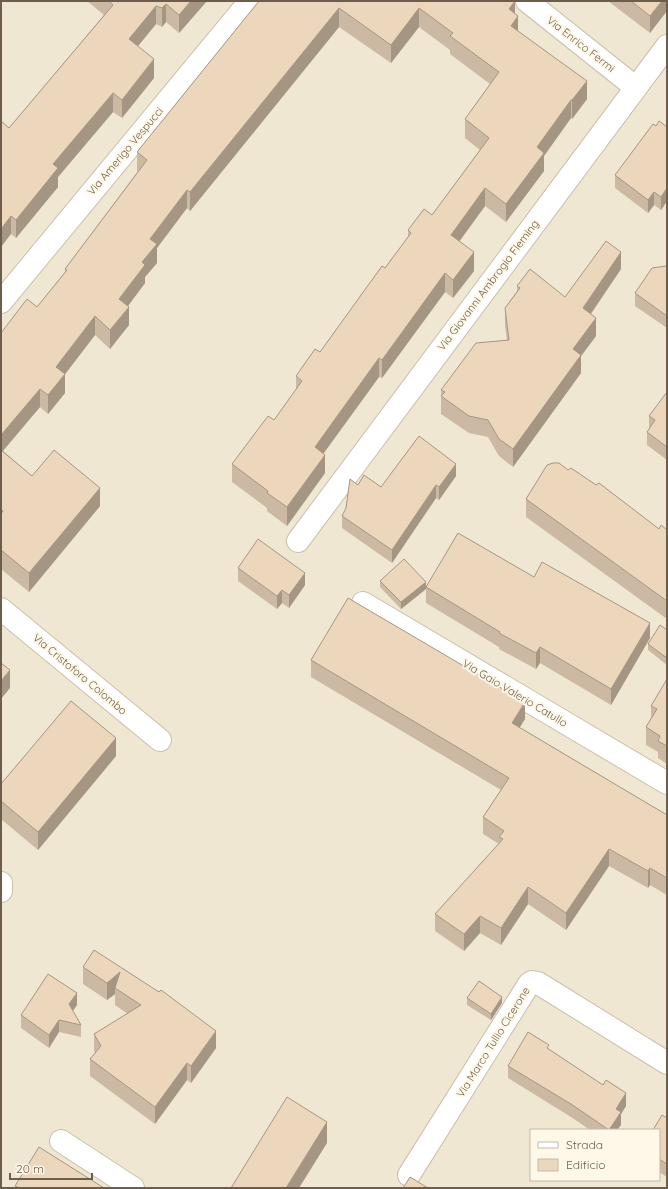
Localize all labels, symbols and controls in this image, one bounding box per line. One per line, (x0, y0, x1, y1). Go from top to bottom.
street label: Via Enrico Fermi (544, 13, 618, 75)
street label: Via Amerigo Vespucci (84, 104, 166, 198)
street label: Via Giovanni Ambrogio Fleming (434, 217, 542, 353)
street label: Via Cristoforo Colombo (30, 631, 130, 718)
street label: Via Gaio Valerio Catullo (460, 656, 570, 730)
street label: Via Marco Tullio Cicerone (453, 984, 533, 1100)
legend (530, 1129, 660, 1181)
text: Strada (566, 1137, 603, 1152)
scale bar (10, 1155, 92, 1181)
text: Edificio (566, 1157, 606, 1172)
text: 20 m (16, 1161, 44, 1176)

